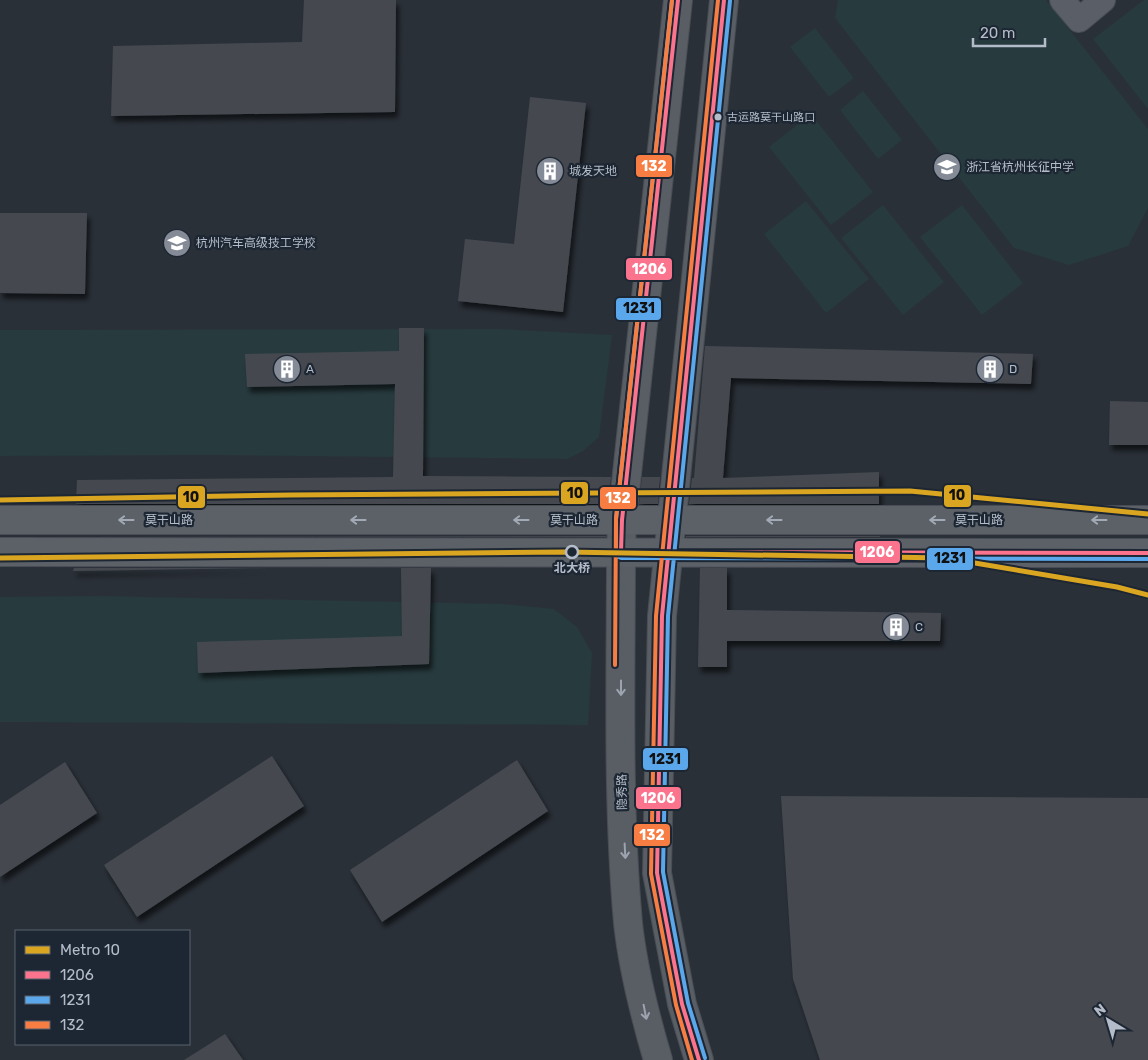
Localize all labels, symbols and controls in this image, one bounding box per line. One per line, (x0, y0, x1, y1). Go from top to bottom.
scale bar (973, 15, 1046, 47)
text: 20 m (980, 24, 1015, 42)
place label: 古运路莫干山路口 (727, 111, 815, 124)
marker: 古运路莫干山路口 (713, 112, 723, 122)
school or university icon: 浙江省杭州长征中学 (932, 152, 962, 182)
line badge: 132 (635, 154, 673, 178)
building icon: 城发天地 (535, 156, 565, 186)
text: 132 (641, 158, 667, 175)
place label: 浙江省杭州长征中学 (966, 160, 1074, 174)
place label: 城发天地 (569, 164, 617, 178)
school or university icon: 杭州汽车高级技工学校 (162, 228, 192, 258)
place label: 杭州汽车高级技工学校 (196, 236, 316, 250)
line badge: 1206 (625, 257, 673, 281)
text: 1206 (632, 261, 666, 278)
line badge: 1231 (615, 297, 662, 321)
text: 1231 (623, 300, 655, 317)
building icon: A (272, 354, 302, 384)
building icon: D (975, 354, 1005, 384)
place label: A (306, 362, 314, 376)
place label: D (1009, 362, 1017, 376)
line badge: 10 (560, 481, 589, 505)
line badge: 10 (943, 484, 972, 508)
line badge: 10 (177, 485, 206, 509)
text: 10 (567, 485, 583, 502)
line badge: 132 (599, 486, 637, 510)
text: 10 (949, 487, 965, 504)
text: 10 (183, 489, 199, 506)
text: 132 (605, 490, 631, 507)
street label: 莫干山路 (145, 513, 193, 527)
street label: 莫干山路 (550, 513, 598, 527)
street label: 莫干山路 (955, 513, 1003, 527)
one-way arrow (118, 515, 134, 525)
one-way arrow (350, 515, 366, 525)
one-way arrow (513, 515, 529, 525)
one-way arrow (767, 515, 783, 525)
one-way arrow (929, 515, 946, 525)
one-way arrow (1092, 515, 1108, 525)
line badge: 1206 (854, 540, 901, 564)
text: 1206 (860, 544, 894, 561)
marker: 北大桥 (565, 545, 579, 559)
line badge: 1231 (926, 547, 974, 571)
text: 1231 (934, 550, 966, 567)
place label: 北大桥 (554, 561, 590, 575)
building icon: C (881, 612, 911, 642)
place label: C (915, 620, 923, 634)
one-way arrow (616, 680, 626, 696)
line badge: 1231 (642, 747, 689, 771)
text: 1231 (649, 751, 681, 768)
street label: 隐秀路 (615, 774, 629, 810)
line badge: 1206 (635, 786, 682, 810)
text: 1206 (641, 790, 675, 807)
line badge: 132 (633, 823, 671, 847)
text: 132 (639, 827, 665, 844)
one-way arrow (620, 843, 629, 859)
legend (15, 930, 190, 1045)
text: Metro 10 (60, 941, 120, 959)
text: 1206 (60, 966, 94, 984)
text: 1231 (60, 991, 90, 1009)
north arrow (1083, 995, 1133, 1045)
text: N (1091, 1000, 1110, 1020)
one-way arrow (641, 1003, 650, 1019)
text: 132 (60, 1016, 84, 1034)

